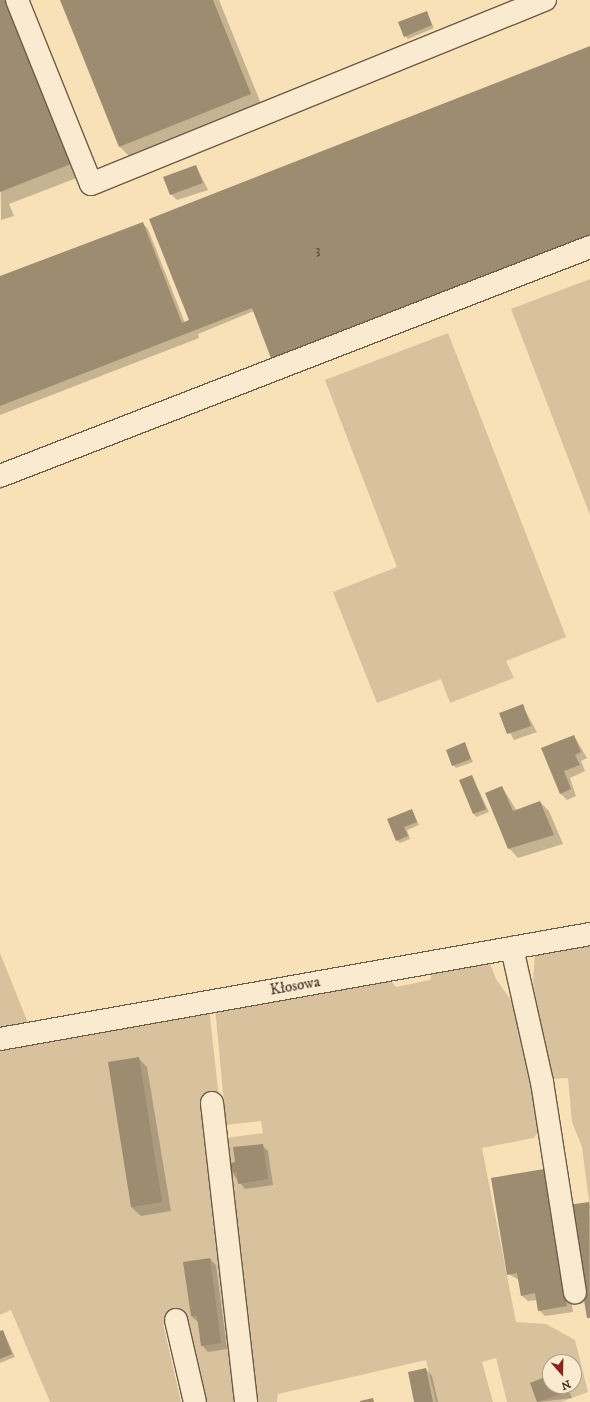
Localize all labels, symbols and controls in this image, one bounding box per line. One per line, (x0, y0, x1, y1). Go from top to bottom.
house number: 3 (316, 242, 320, 258)
street label: Kłosowa (269, 973, 321, 999)
north arrow (542, 1354, 582, 1394)
text: N (559, 1376, 572, 1392)

